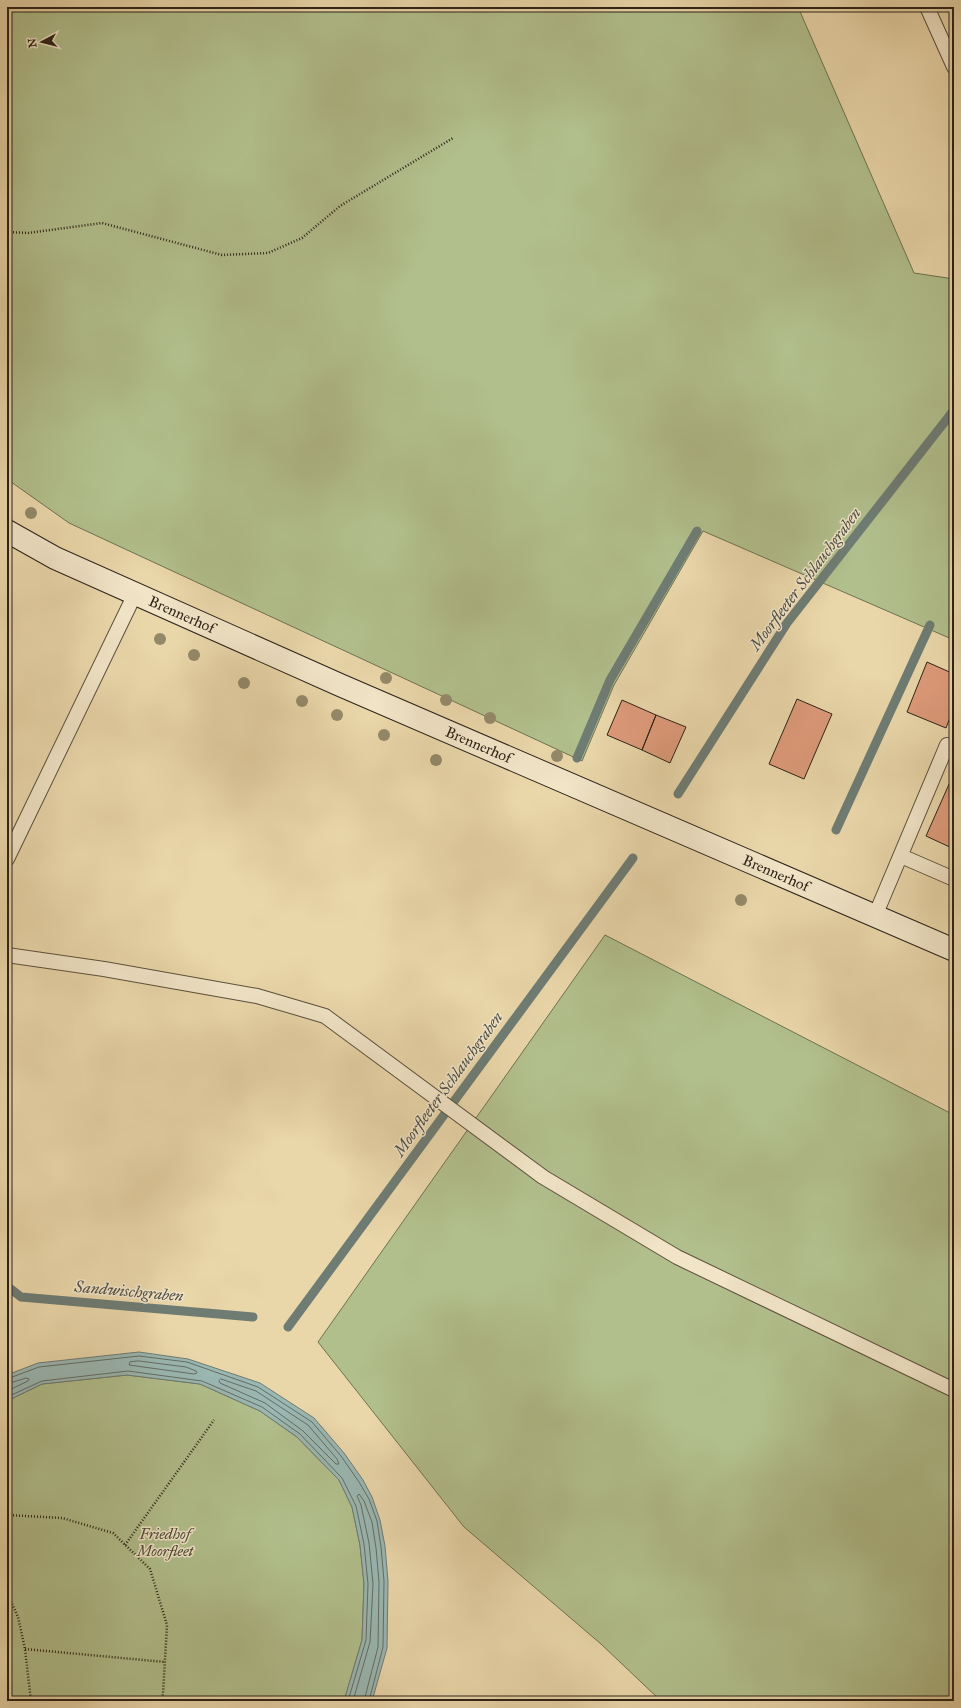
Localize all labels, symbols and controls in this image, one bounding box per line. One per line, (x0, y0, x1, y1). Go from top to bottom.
north arrow (22, 22, 62, 62)
text: N (25, 37, 40, 49)
water label: Moorfleeter Schlauchgraben (744, 503, 867, 657)
street label: Brennerhof (146, 592, 220, 638)
street label: Brennerhof (443, 723, 517, 768)
street label: Brennerhof (740, 851, 815, 897)
water label: Moorfleeter Schlauchgraben (388, 1008, 509, 1163)
water label: Sandwischgraben (73, 1277, 185, 1305)
park label: Friedhof Moorfleet (135, 1525, 195, 1561)

